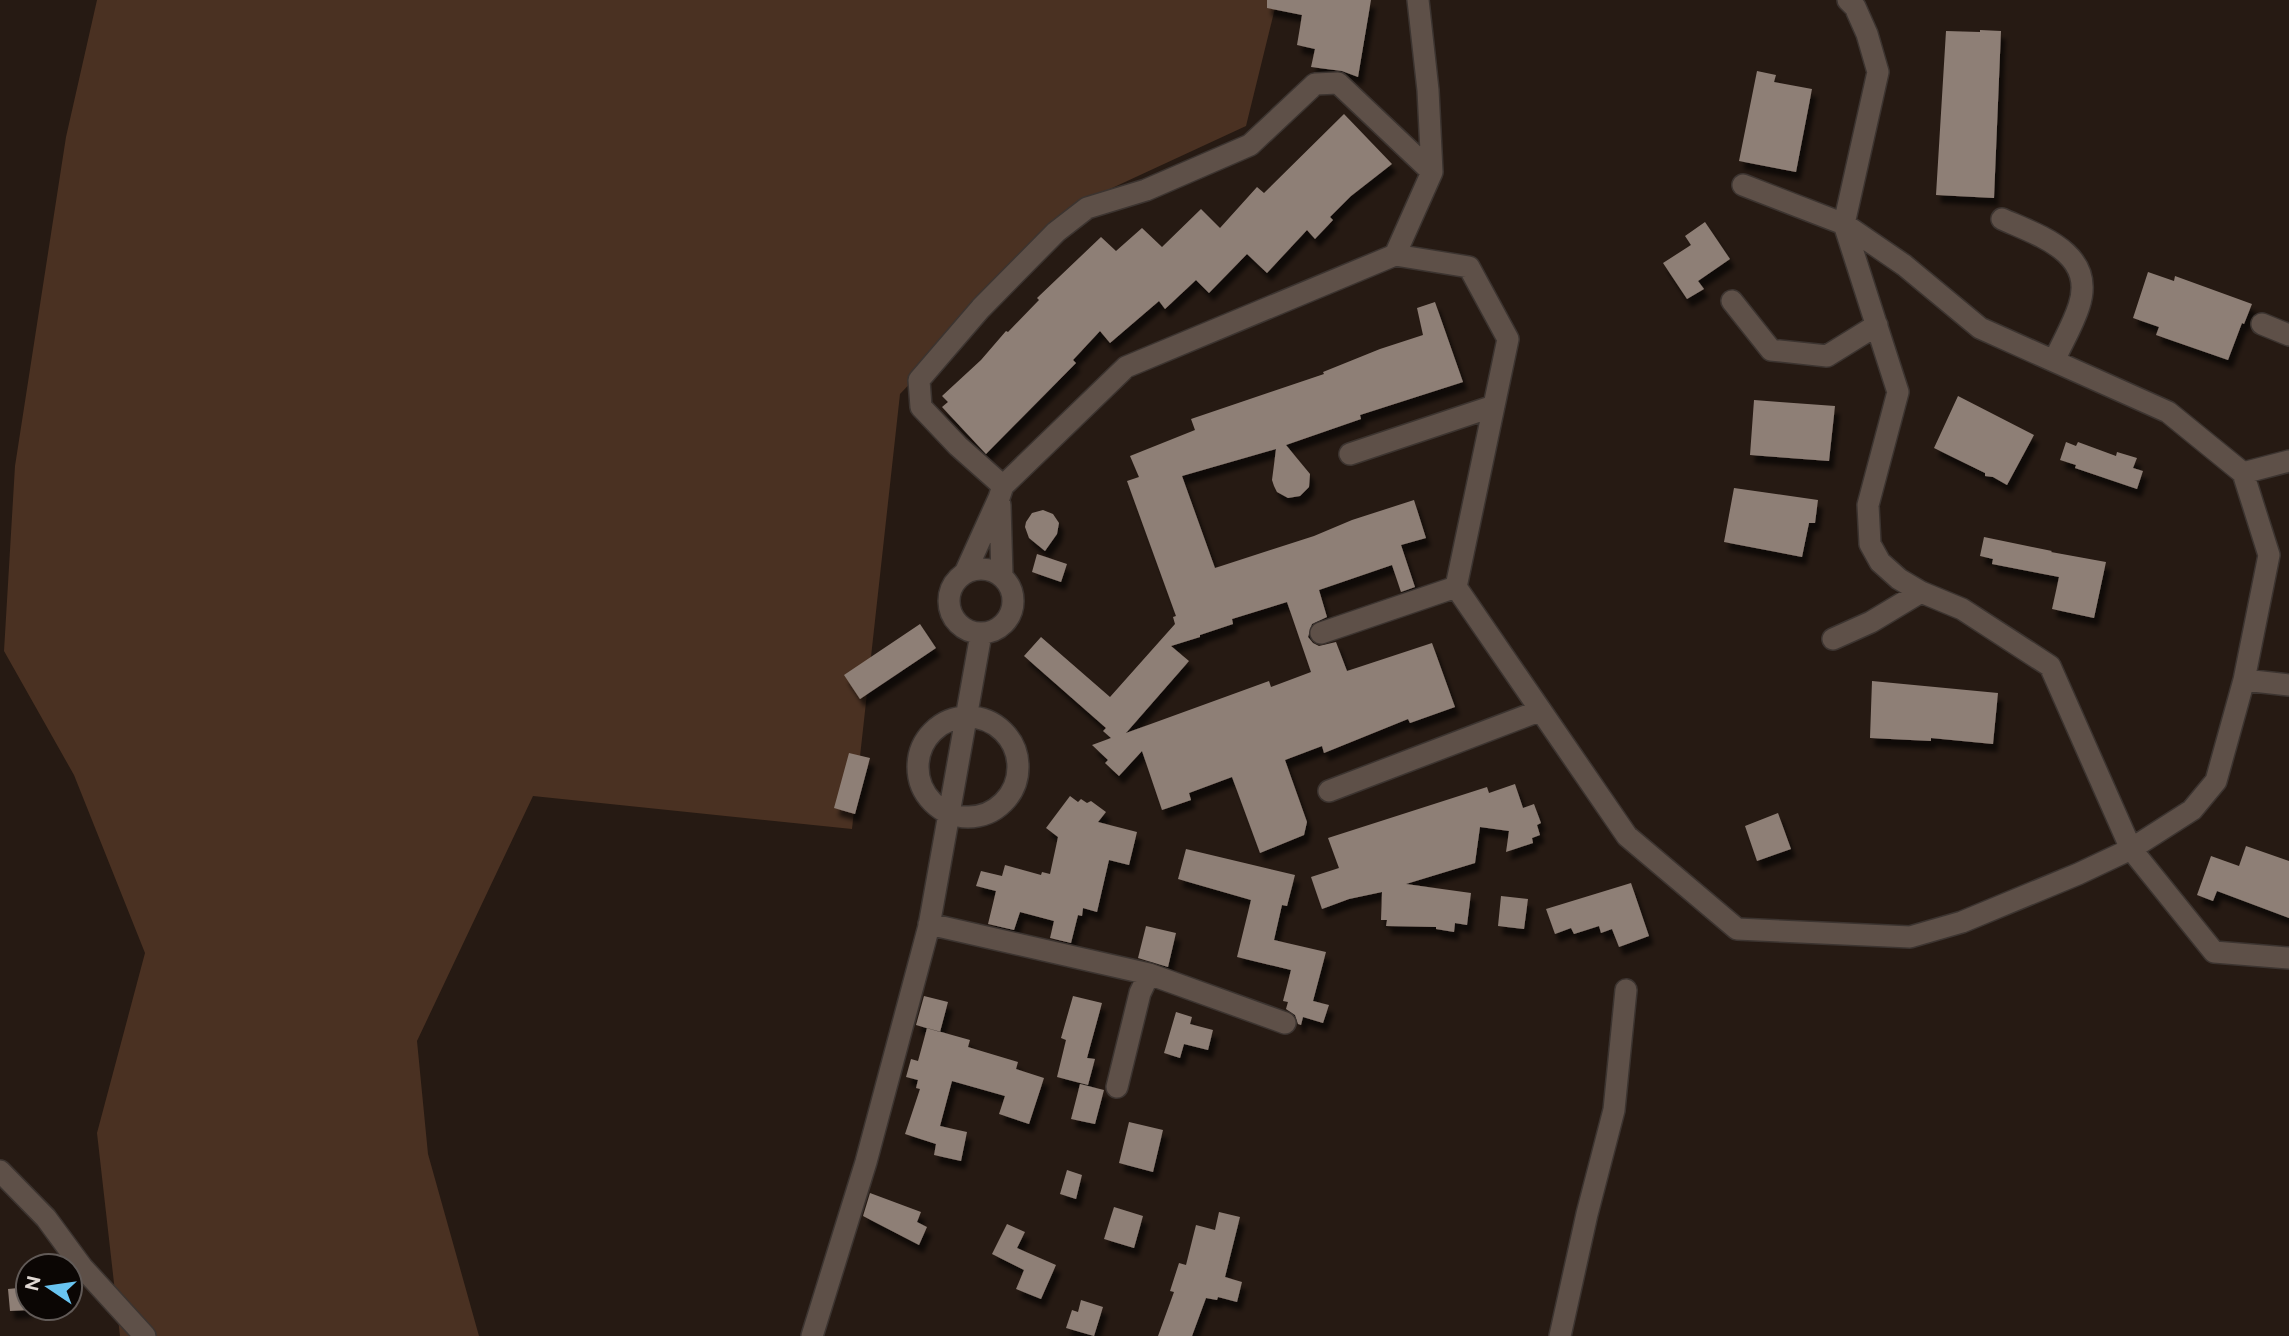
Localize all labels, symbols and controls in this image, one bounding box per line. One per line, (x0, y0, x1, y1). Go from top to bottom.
north arrow (14, 1252, 84, 1322)
text: N (20, 1274, 46, 1293)

